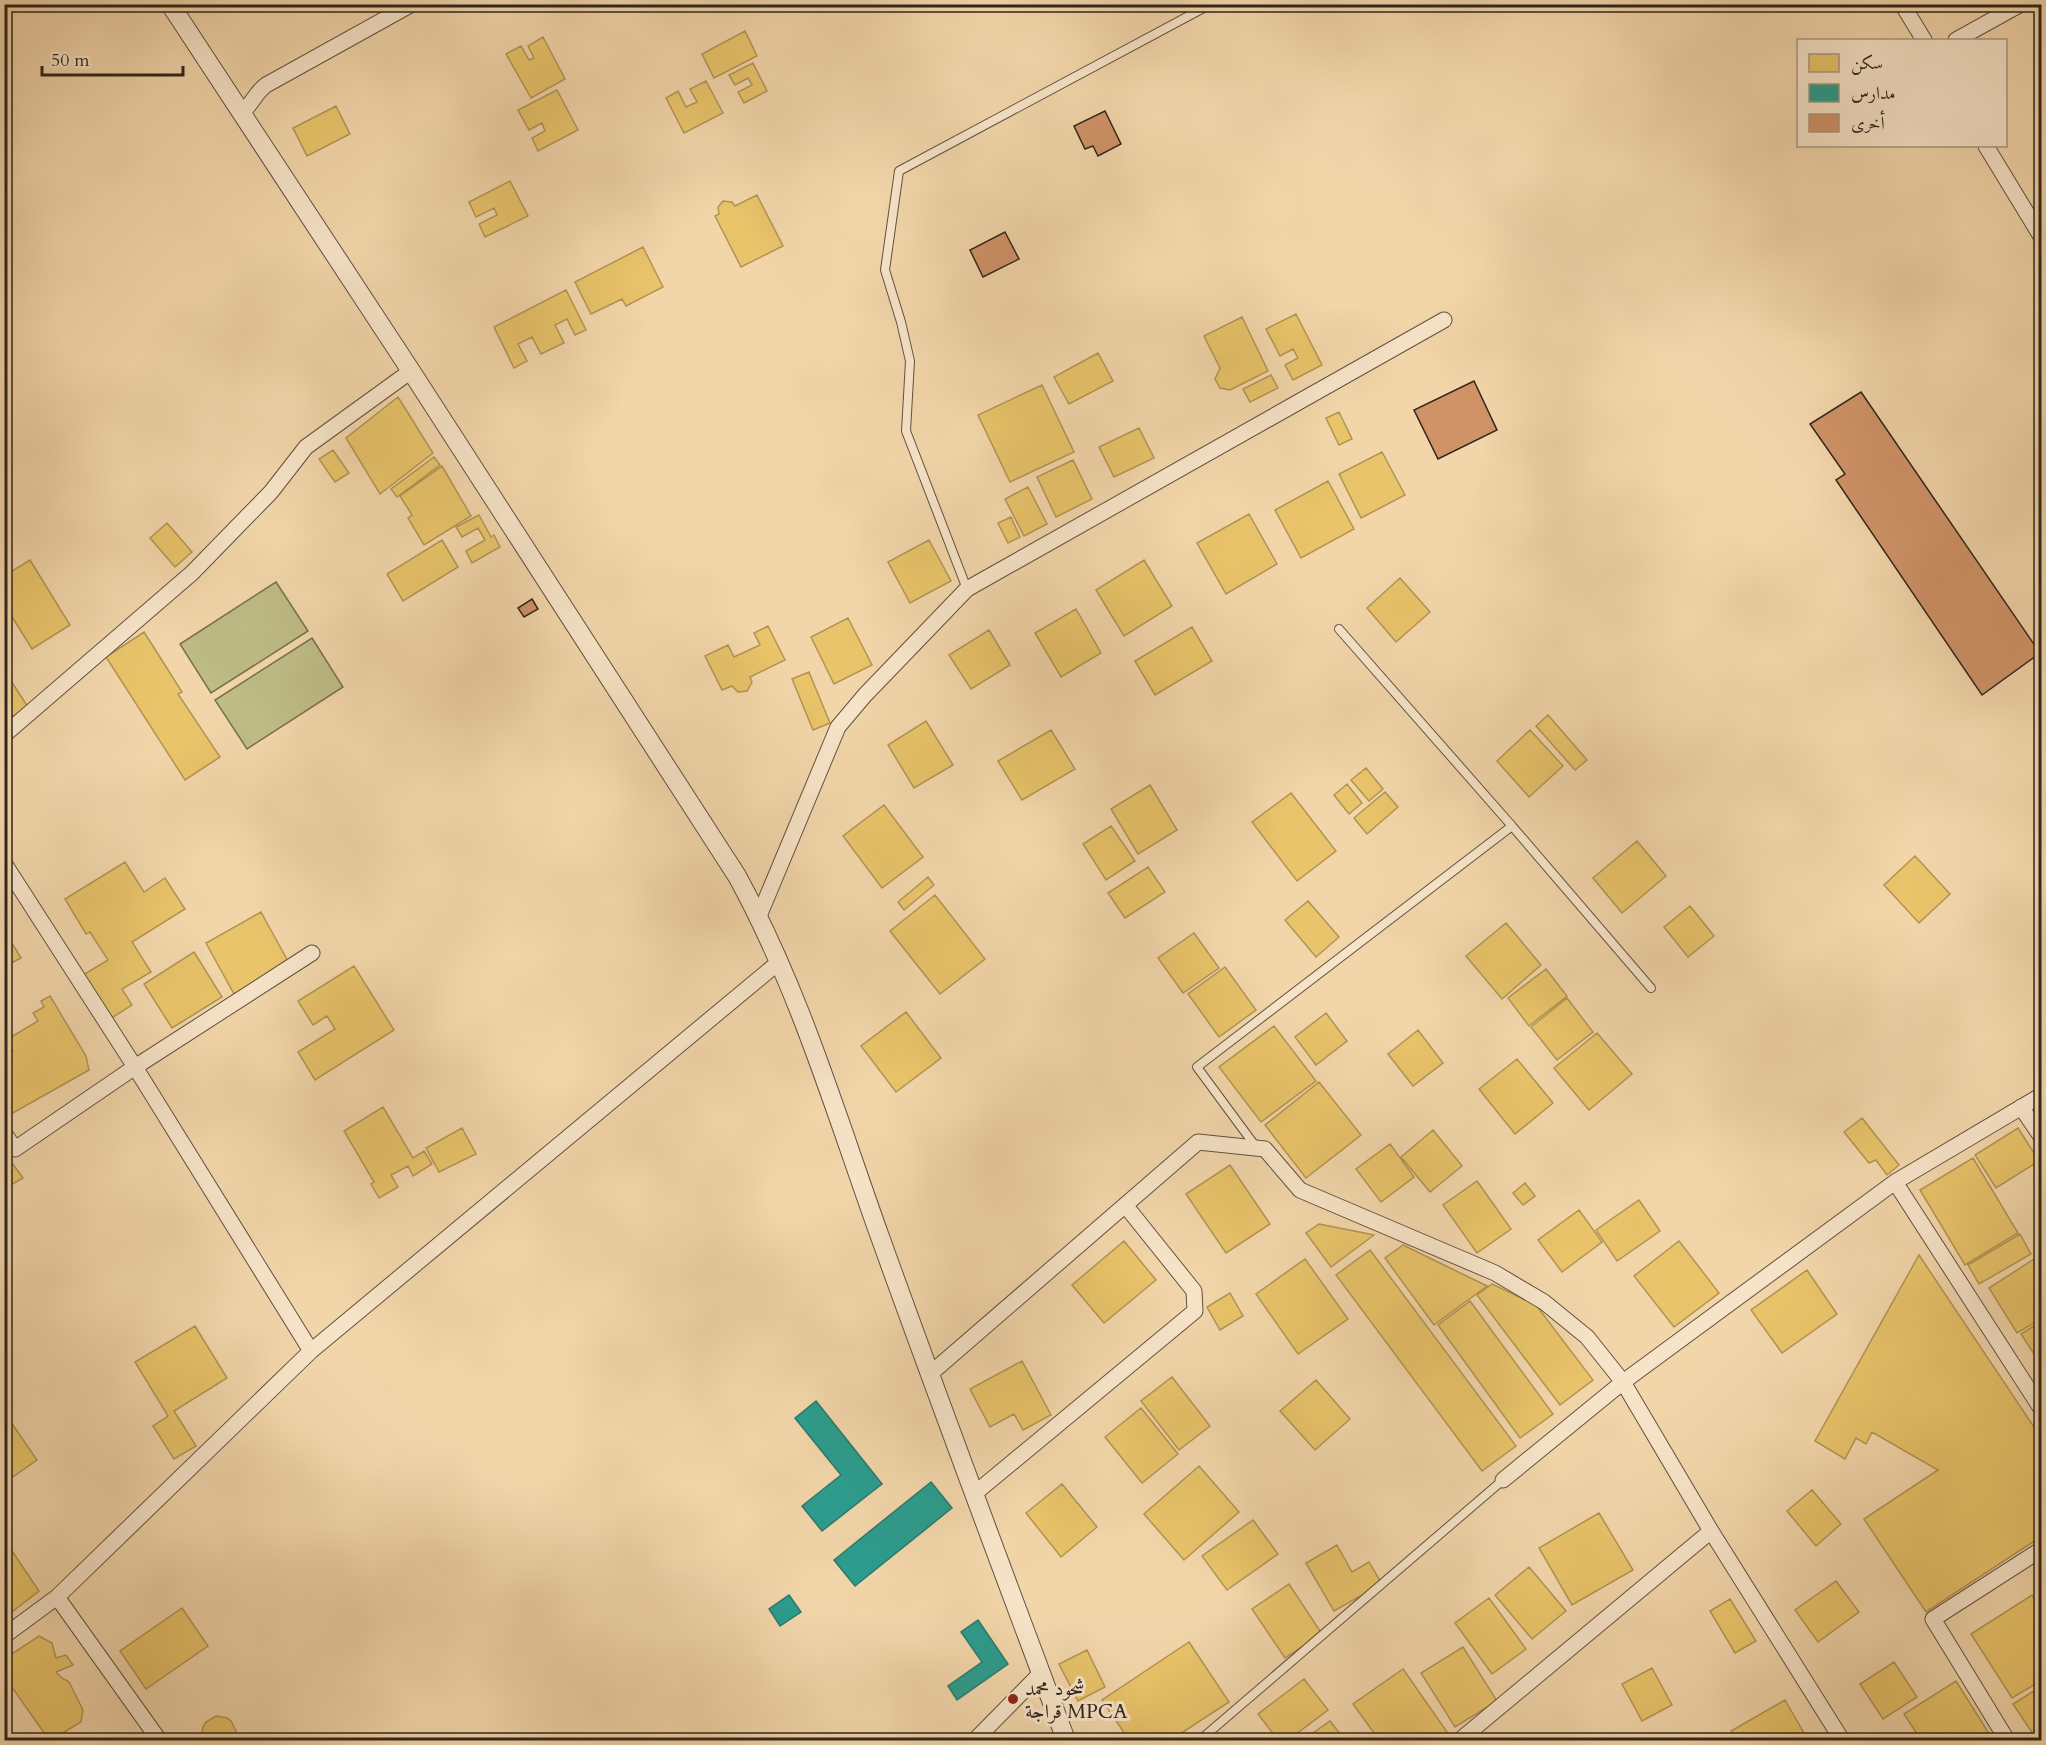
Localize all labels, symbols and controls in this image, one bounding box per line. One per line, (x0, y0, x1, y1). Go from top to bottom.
scale bar (42, 39, 183, 77)
legend (1797, 39, 2007, 147)
text: 50 m (51, 48, 90, 73)
text: سكن (1851, 51, 1883, 76)
text: مدارس (1851, 81, 1895, 106)
text: أخرى (1851, 110, 1886, 136)
place label: شحود محمد قراجة MPCA (1025, 1675, 1128, 1725)
marker: شحود محمد قراجة MPCA (1006, 1692, 1020, 1706)

